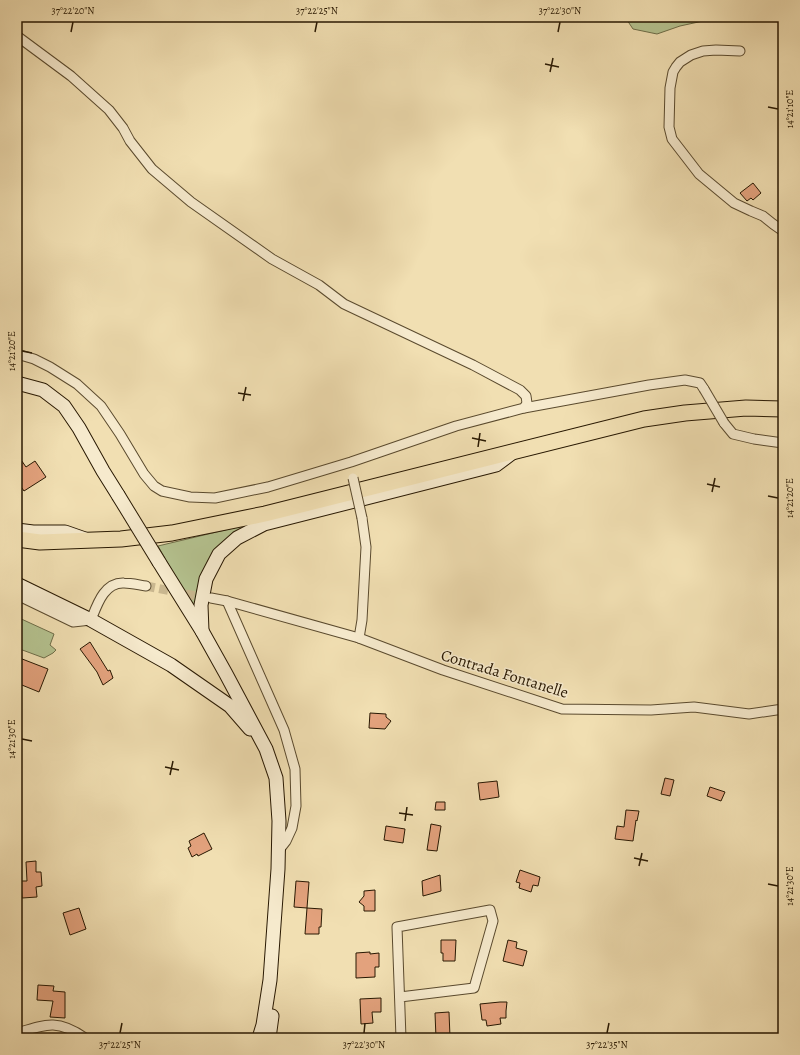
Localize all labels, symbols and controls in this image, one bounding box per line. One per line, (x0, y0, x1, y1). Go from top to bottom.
text: 37°22'20"N (52, 4, 94, 17)
text: 37°22'25"N (296, 4, 338, 17)
text: 37°22'30"N (539, 4, 581, 17)
text: 14°21'10"E (783, 90, 796, 128)
text: 14°21'20"E (5, 331, 18, 371)
text: 14°21'20"E (783, 478, 796, 518)
street label: Contrada Fontanelle (438, 644, 571, 704)
text: 14°21'30"E (5, 719, 18, 759)
text: 14°21'30"E (783, 866, 796, 906)
text: 37°22'25"N (99, 1038, 141, 1051)
text: 37°22'30"N (343, 1038, 385, 1051)
text: 37°22'35"N (586, 1038, 628, 1051)

